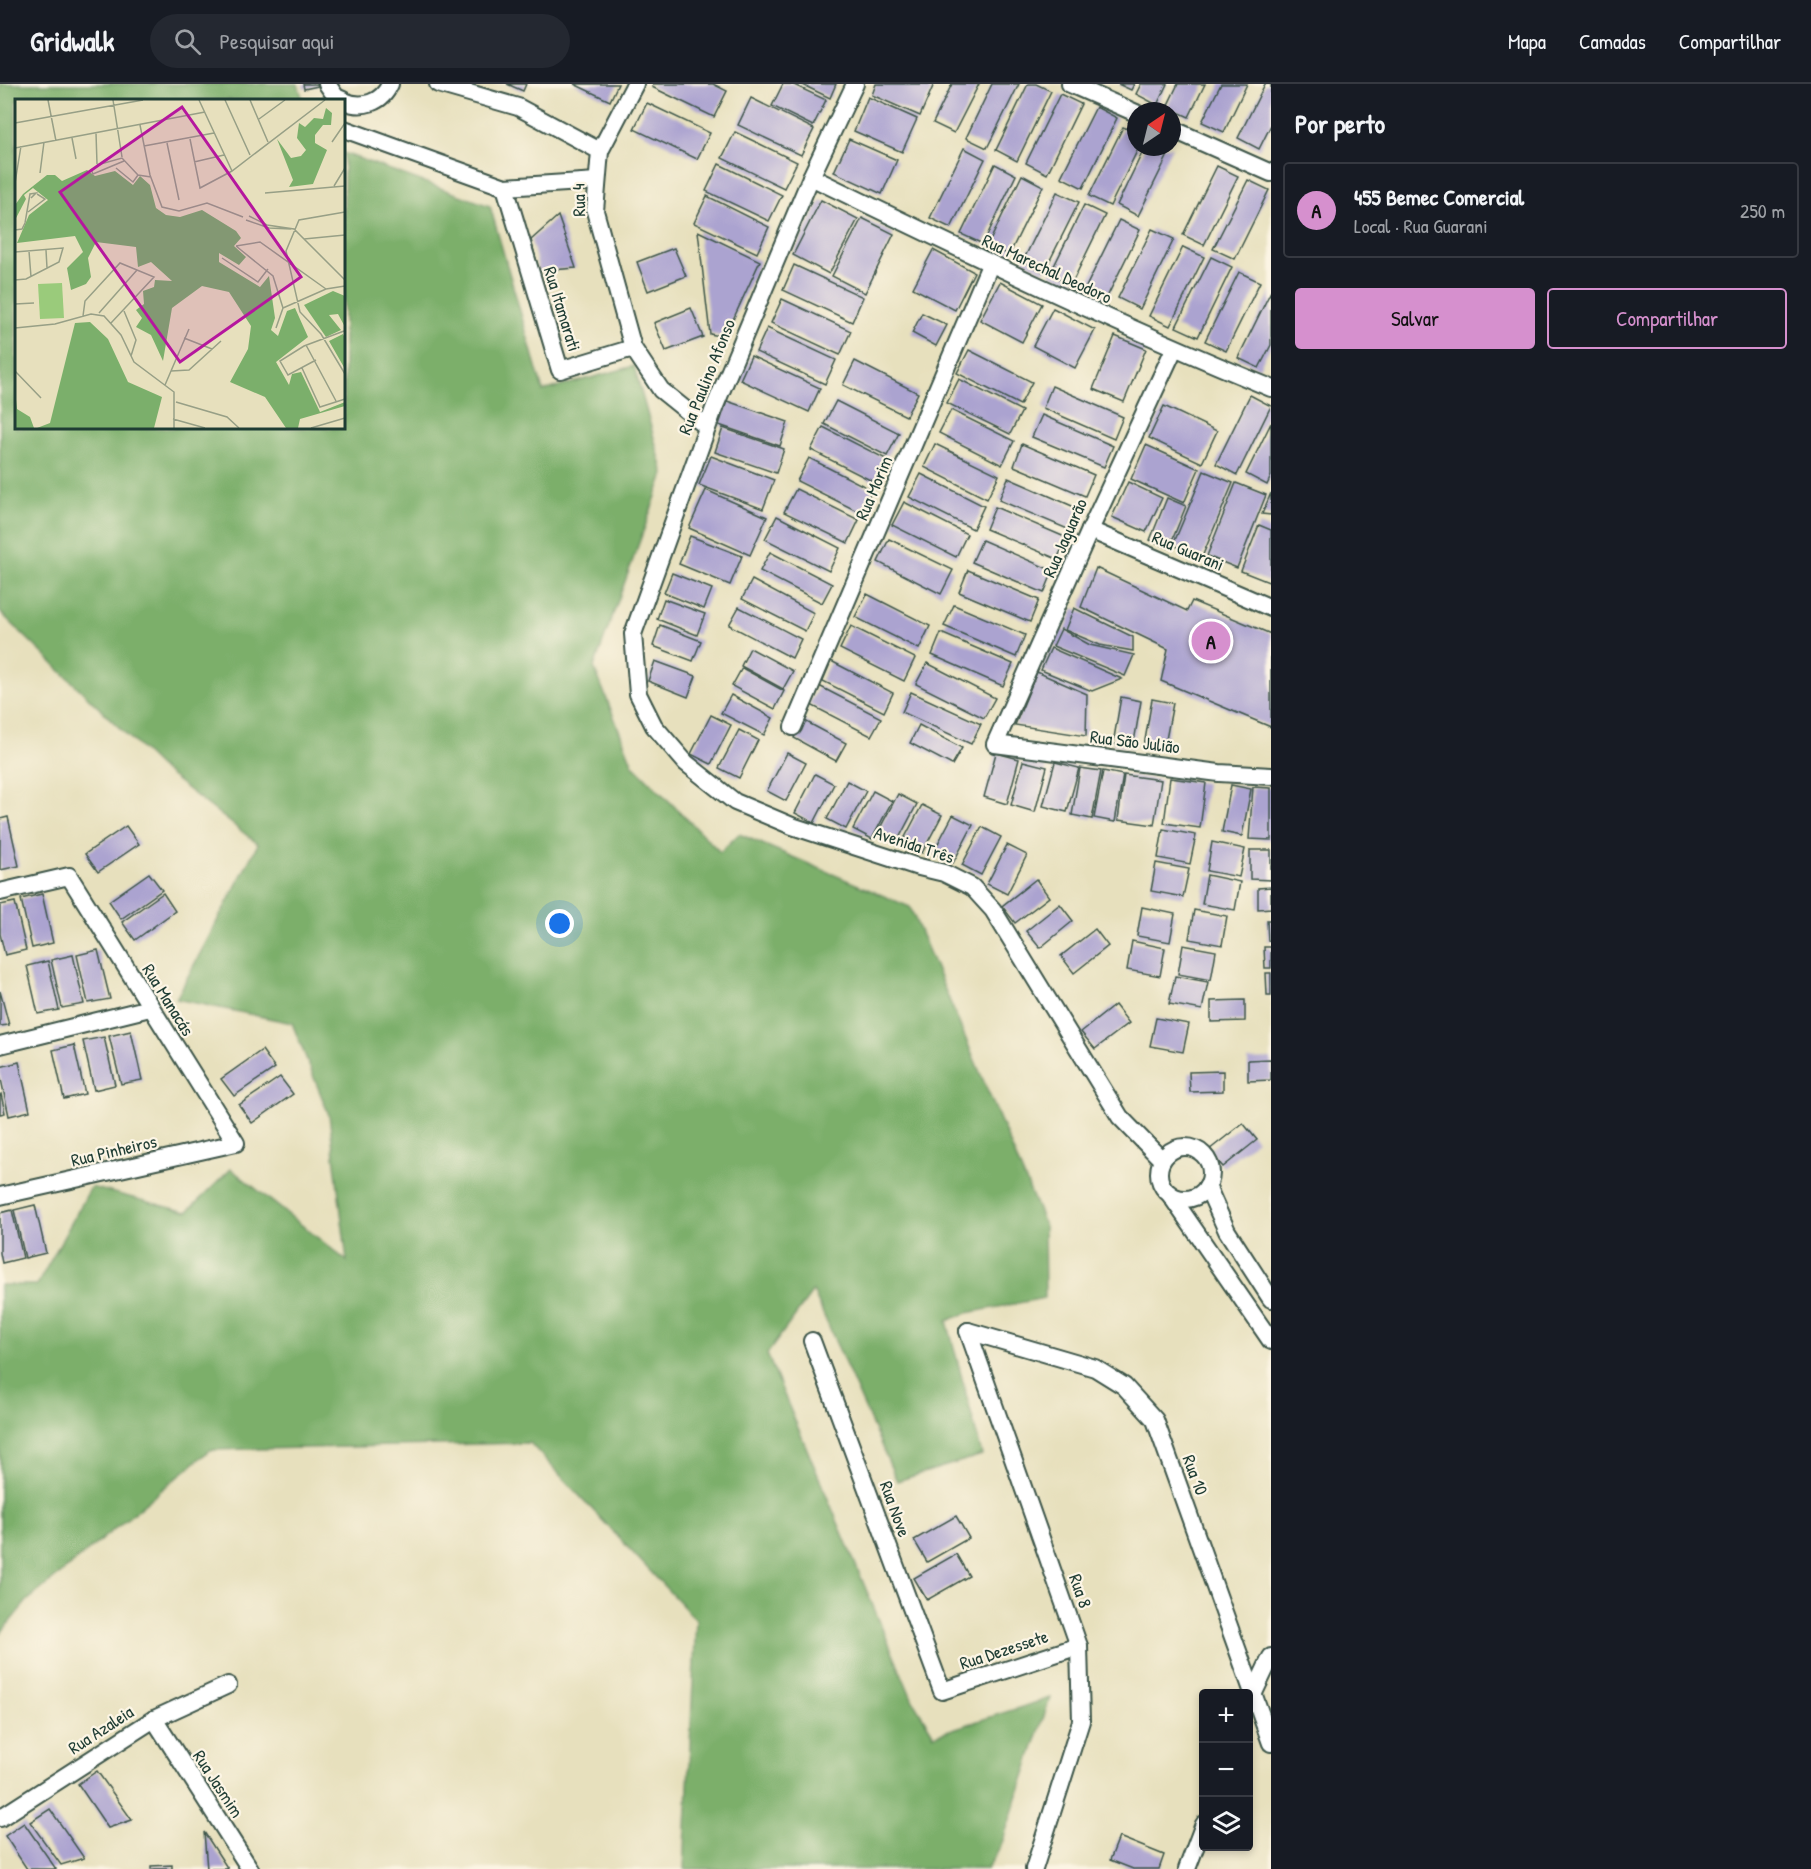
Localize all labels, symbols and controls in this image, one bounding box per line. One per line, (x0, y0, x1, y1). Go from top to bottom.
search box (150, 14, 570, 68)
text: Gridwalk (30, 22, 114, 60)
icon: search (171, 25, 204, 58)
text: Pesquisar aqui (219, 26, 334, 56)
text: Mapa (1508, 27, 1546, 56)
text: Camadas (1579, 27, 1646, 56)
text: Compartilhar (1679, 27, 1781, 56)
inset map (15, 99, 345, 429)
north arrow (1127, 102, 1181, 156)
text: Por perto (1295, 106, 1385, 141)
text: 455 Bemec Comercial (1354, 182, 1524, 212)
street label: Rua 4 (566, 183, 591, 217)
text: A (1312, 197, 1321, 224)
text: 250 m (1740, 197, 1785, 224)
text: Local · Rua Guarani (1354, 212, 1488, 239)
street label: Rua Marechal Deodoro (978, 228, 1116, 310)
street label: Rua Itamarati (538, 263, 587, 354)
button: Salvar (1295, 288, 1535, 349)
button: Compartilhar (1547, 288, 1787, 349)
street label: Rua Paulino Afonso (672, 315, 741, 438)
street label: Rua Morim (849, 452, 898, 524)
street label: Rua Jaguarão (1036, 494, 1093, 581)
street label: Rua Guarani (1149, 524, 1228, 577)
pin: A (1192, 618, 1230, 664)
street label: Rua São Julião (1089, 724, 1181, 759)
street label: Avenida Três (871, 820, 958, 869)
your location (545, 909, 574, 938)
street label: Rua Manacás (136, 959, 200, 1041)
street label: Rua Pinheiros (69, 1129, 159, 1173)
street label: Rua 10 (1177, 1451, 1214, 1498)
street label: Rua Nove (874, 1477, 917, 1540)
street label: Rua 8 (1063, 1571, 1098, 1611)
street label: Rua Dezessete (956, 1623, 1051, 1676)
map controls (1199, 1689, 1253, 1851)
button: + (1199, 1689, 1253, 1743)
street label: Rua Azaleia (63, 1699, 138, 1760)
button: − (1199, 1743, 1253, 1797)
street label: Rua Jasmim (187, 1745, 250, 1822)
button: layers (1199, 1797, 1253, 1851)

